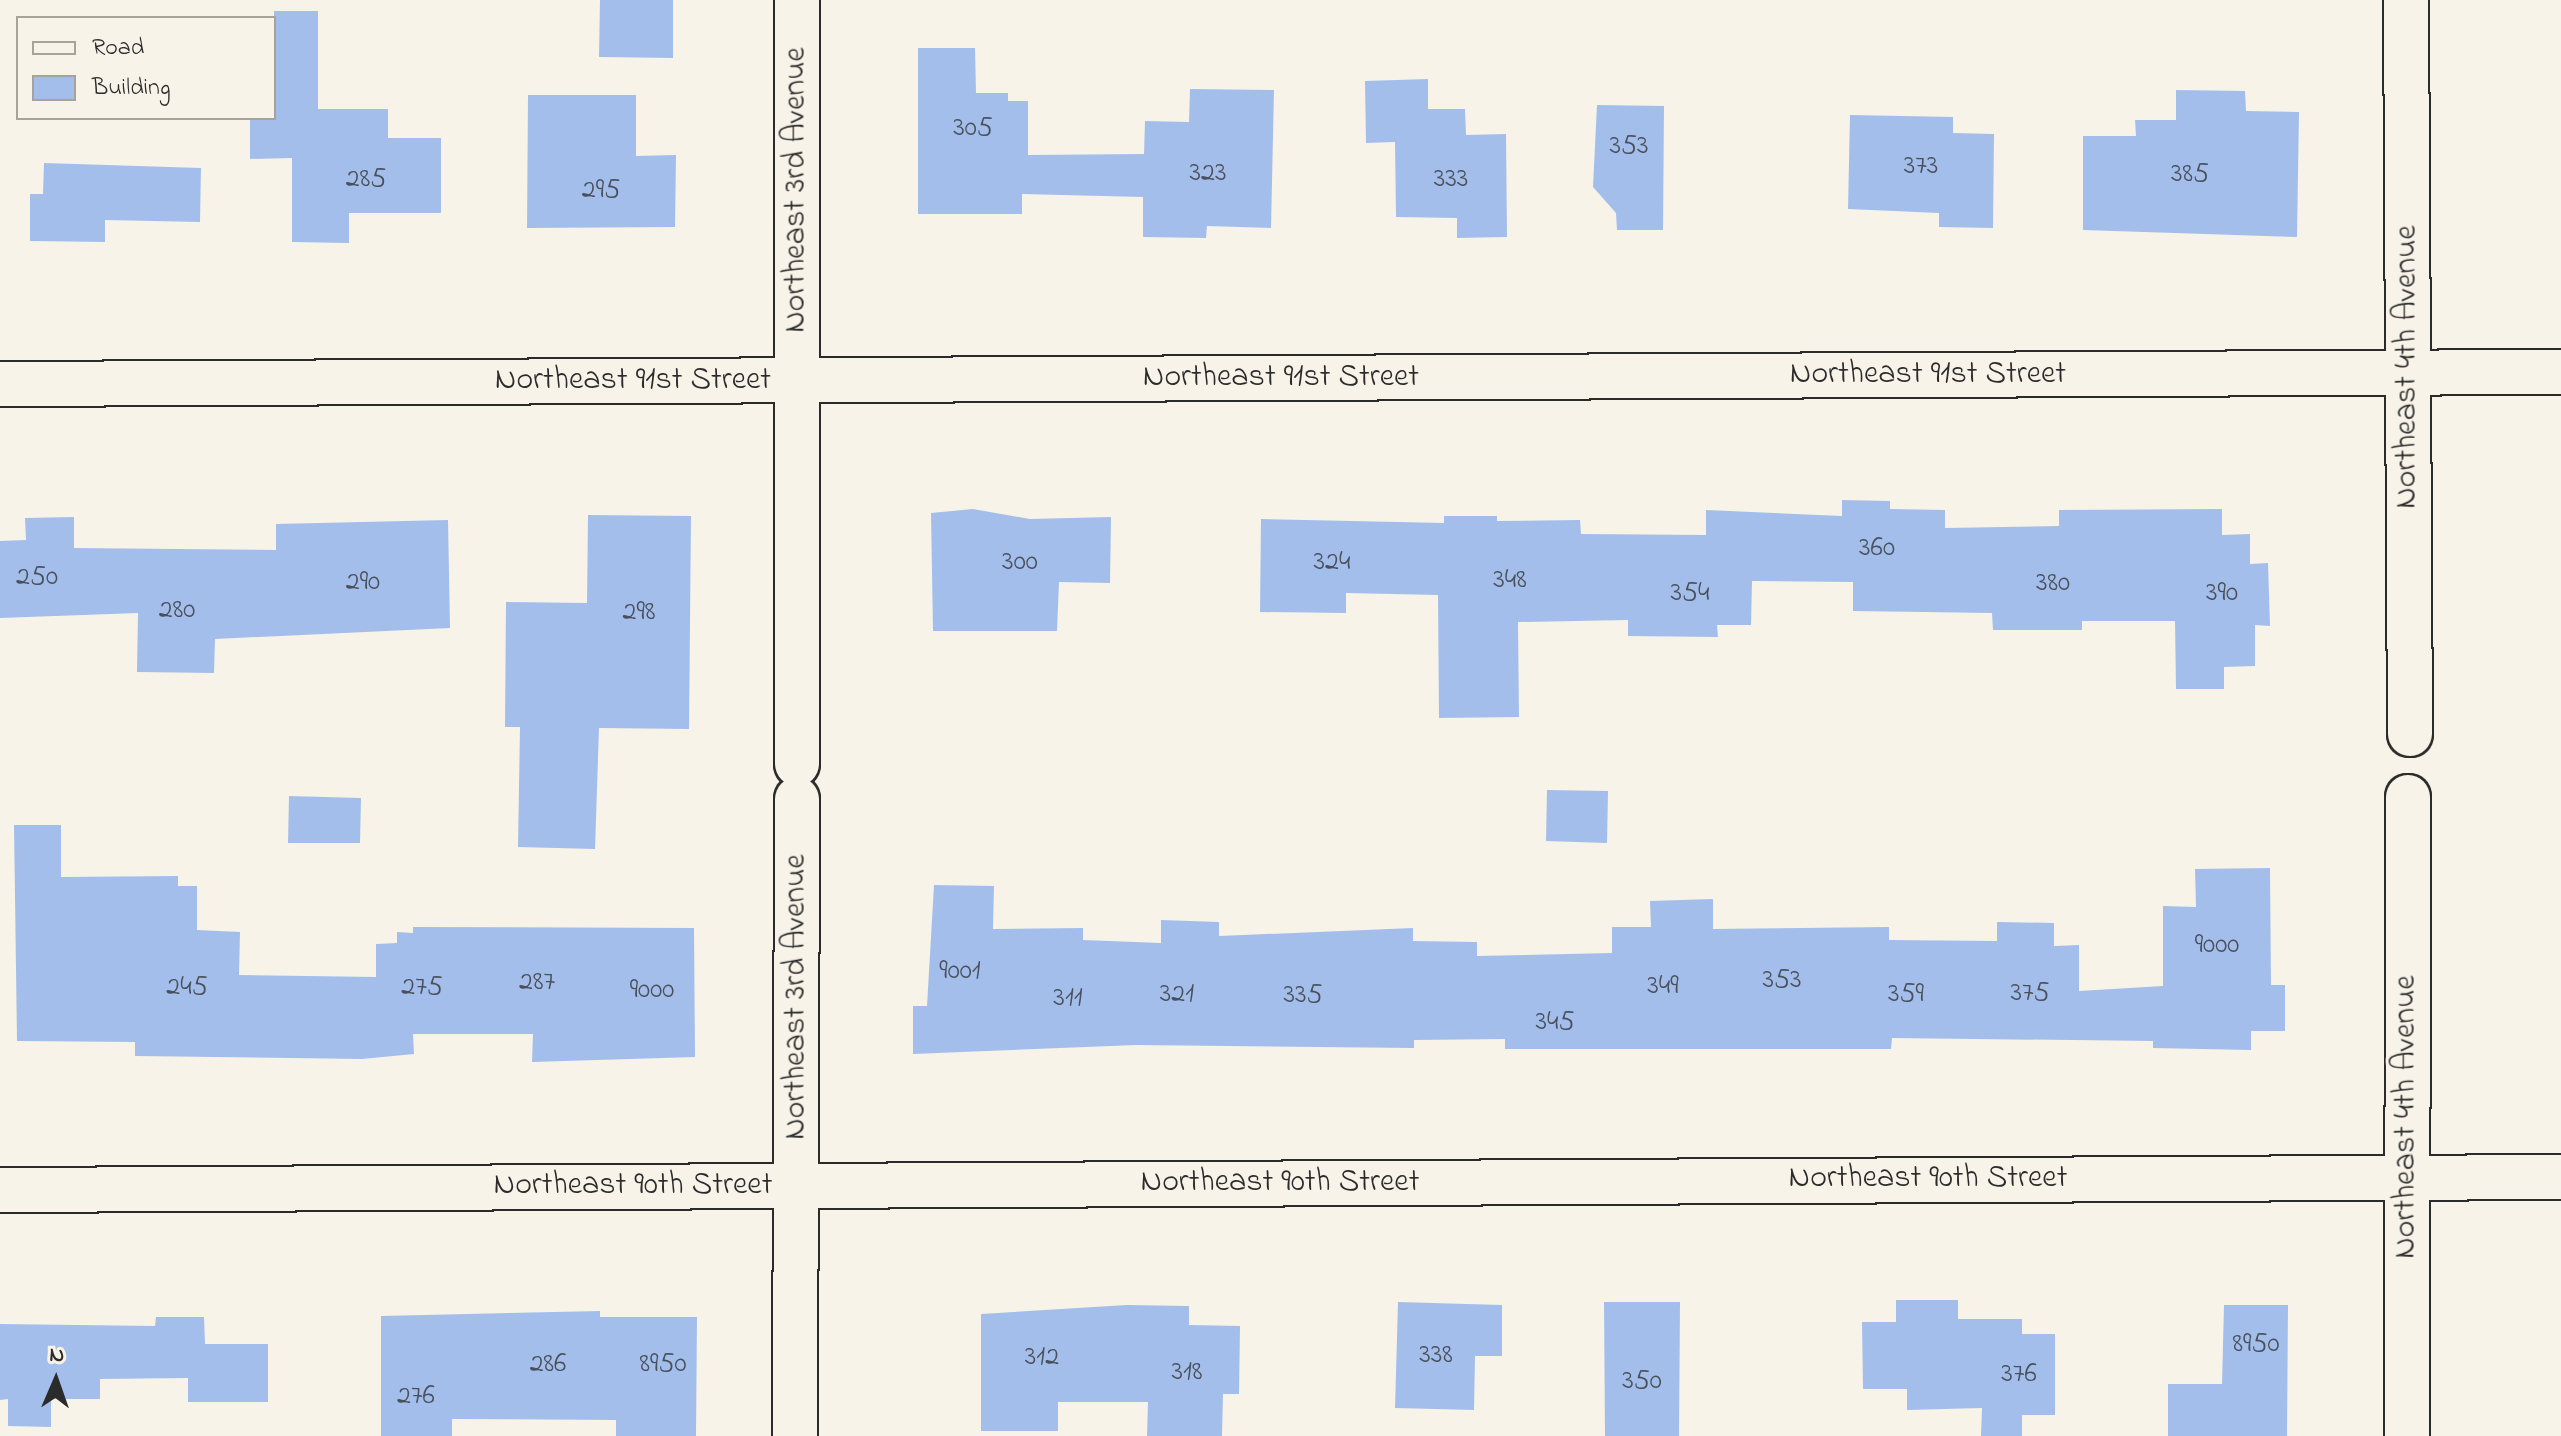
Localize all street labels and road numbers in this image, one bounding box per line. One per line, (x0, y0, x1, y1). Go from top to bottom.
street label: Northeast 3rd Avenue (778, 47, 816, 333)
street label: Northeast 4th Avenue (2389, 225, 2427, 509)
street label: Northeast 91st Street (1790, 356, 2066, 394)
street label: Northeast 91st Street (1143, 359, 1419, 397)
street label: Northeast 91st Street (495, 362, 771, 400)
street label: Northeast 3rd Avenue (778, 854, 816, 1140)
street label: Northeast 4th Avenue (2388, 975, 2426, 1259)
street label: Northeast 90th Street (1789, 1160, 2067, 1198)
street label: Northeast 90th Street (1141, 1164, 1419, 1202)
street label: Northeast 90th Street (494, 1167, 772, 1205)

